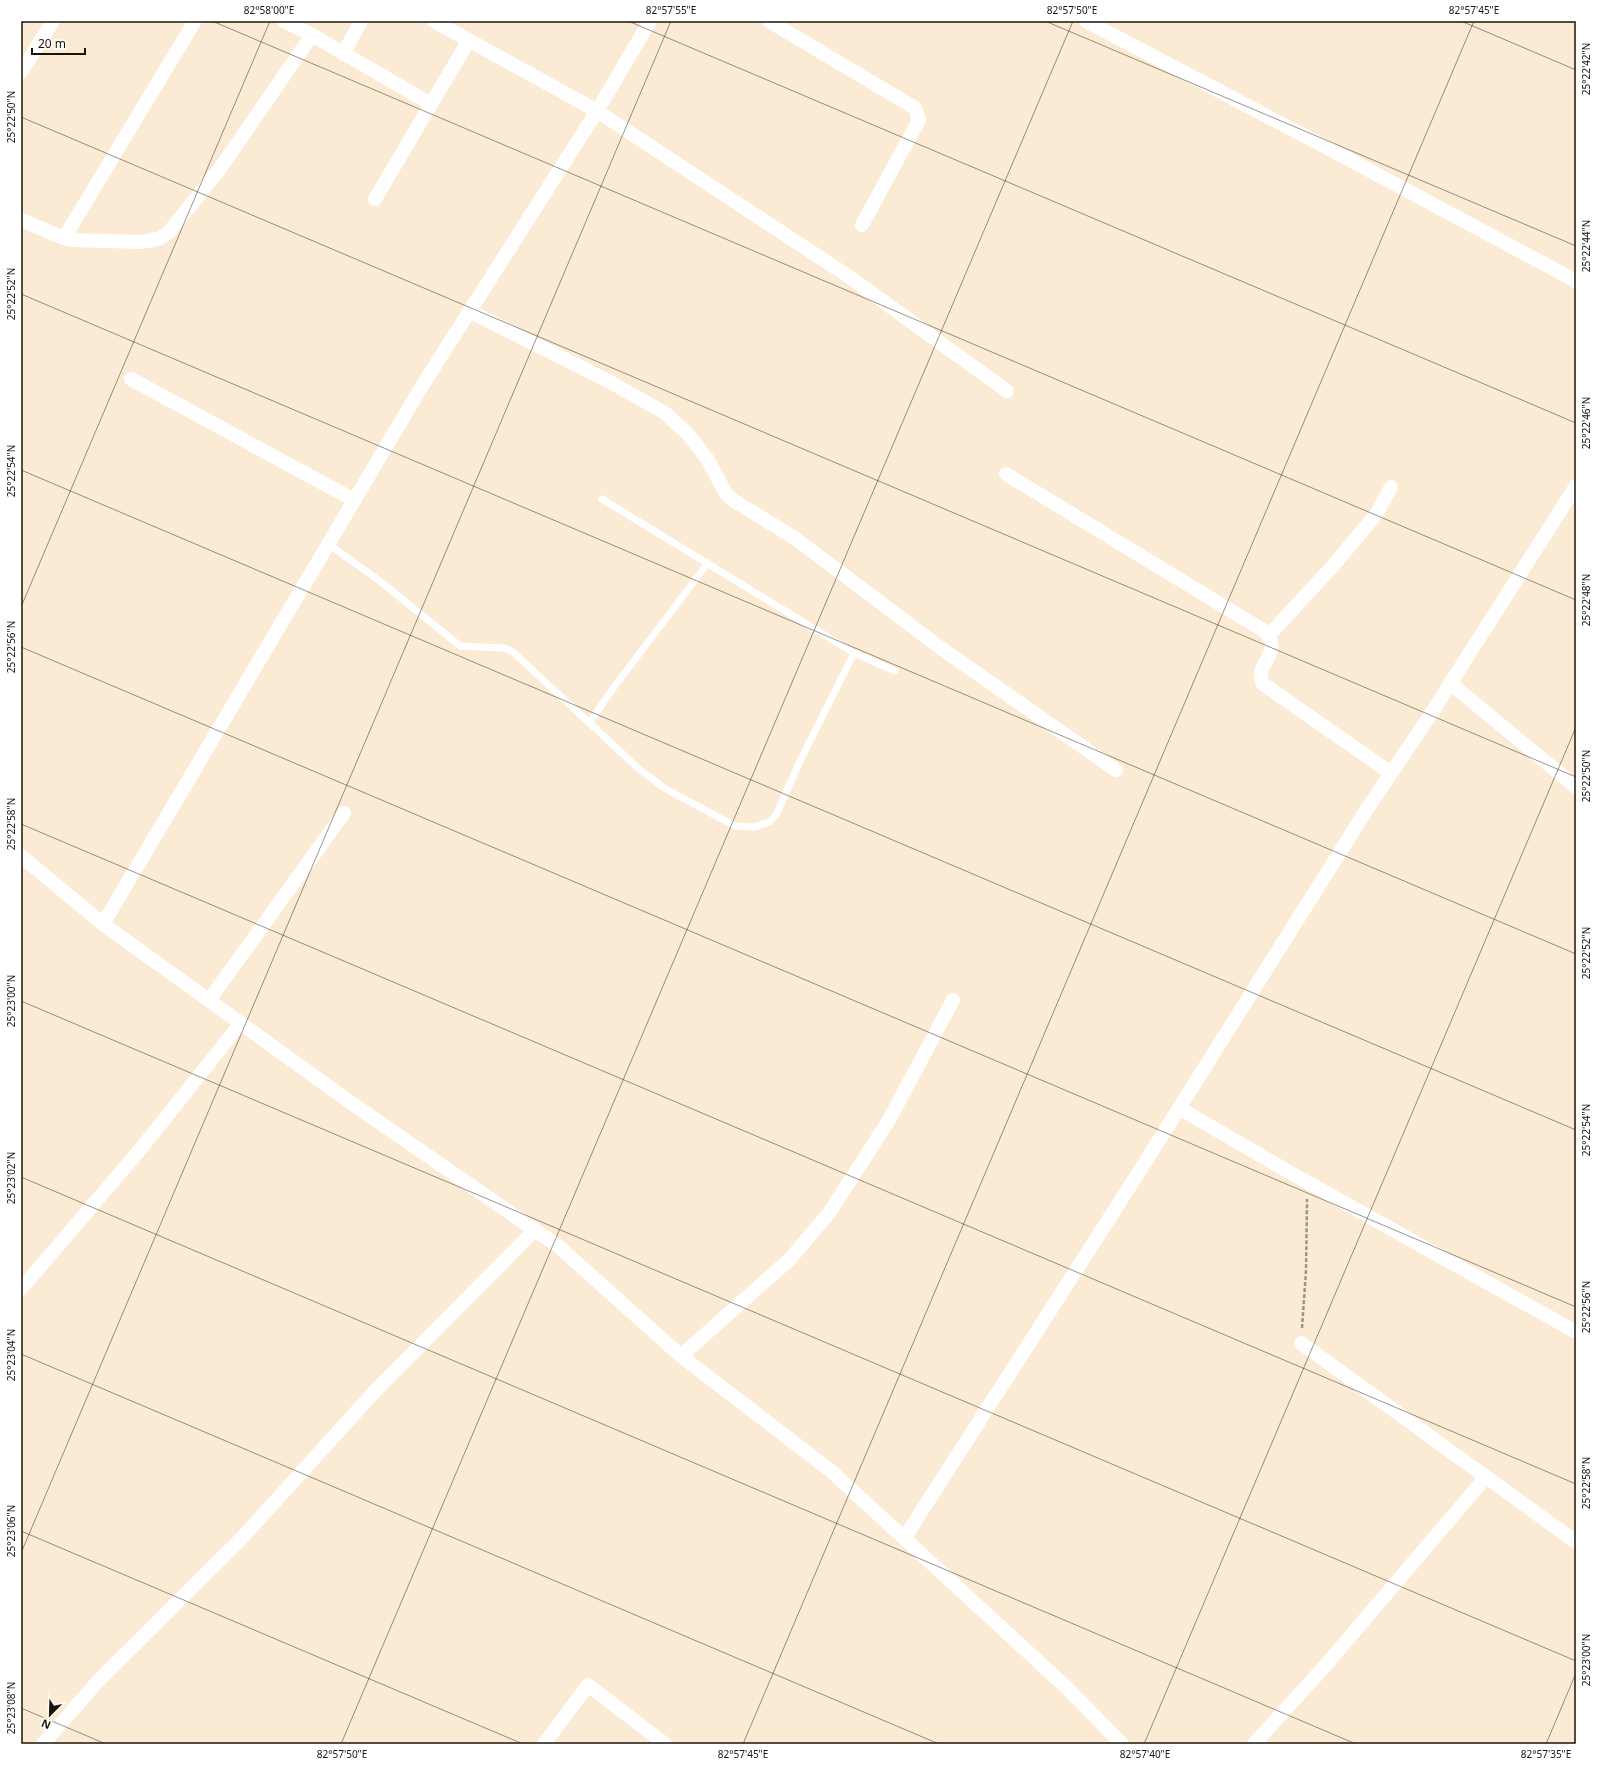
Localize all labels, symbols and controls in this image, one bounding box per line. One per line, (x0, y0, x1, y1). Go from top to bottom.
text: 82°58'00"E (244, 3, 294, 17)
text: 82°57'55"E (646, 3, 696, 17)
text: 82°57'50"E (1047, 3, 1097, 17)
text: 82°57'45"E (1449, 3, 1499, 17)
scale bar (32, 30, 85, 56)
text: 20 m (38, 35, 66, 52)
text: 25°22'42"N (1579, 43, 1593, 95)
text: 25°22'50"N (4, 91, 18, 143)
text: 25°22'44"N (1579, 220, 1593, 272)
text: 25°22'52"N (4, 268, 18, 320)
text: 25°22'46"N (1579, 397, 1593, 449)
text: 25°22'54"N (4, 445, 18, 497)
text: 25°22'48"N (1579, 574, 1593, 626)
text: 25°22'56"N (4, 621, 18, 673)
text: 25°22'50"N (1579, 750, 1593, 802)
text: 25°22'58"N (4, 798, 18, 850)
text: 25°22'52"N (1579, 927, 1593, 979)
text: 25°23'00"N (4, 975, 18, 1027)
text: 25°22'54"N (1579, 1104, 1593, 1156)
text: 25°23'02"N (4, 1152, 18, 1204)
text: 25°22'56"N (1579, 1281, 1593, 1333)
text: 25°23'04"N (4, 1329, 18, 1381)
text: 25°22'58"N (1579, 1457, 1593, 1509)
text: 25°23'06"N (4, 1505, 18, 1557)
text: 25°23'00"N (1579, 1634, 1593, 1686)
text: 25°23'08"N (4, 1682, 18, 1734)
north arrow (30, 1695, 70, 1735)
text: N (39, 1716, 53, 1733)
text: 82°57'50"E (317, 1747, 367, 1761)
text: 82°57'45"E (718, 1747, 768, 1761)
text: 82°57'40"E (1120, 1747, 1170, 1761)
text: 82°57'35"E (1521, 1747, 1571, 1761)

